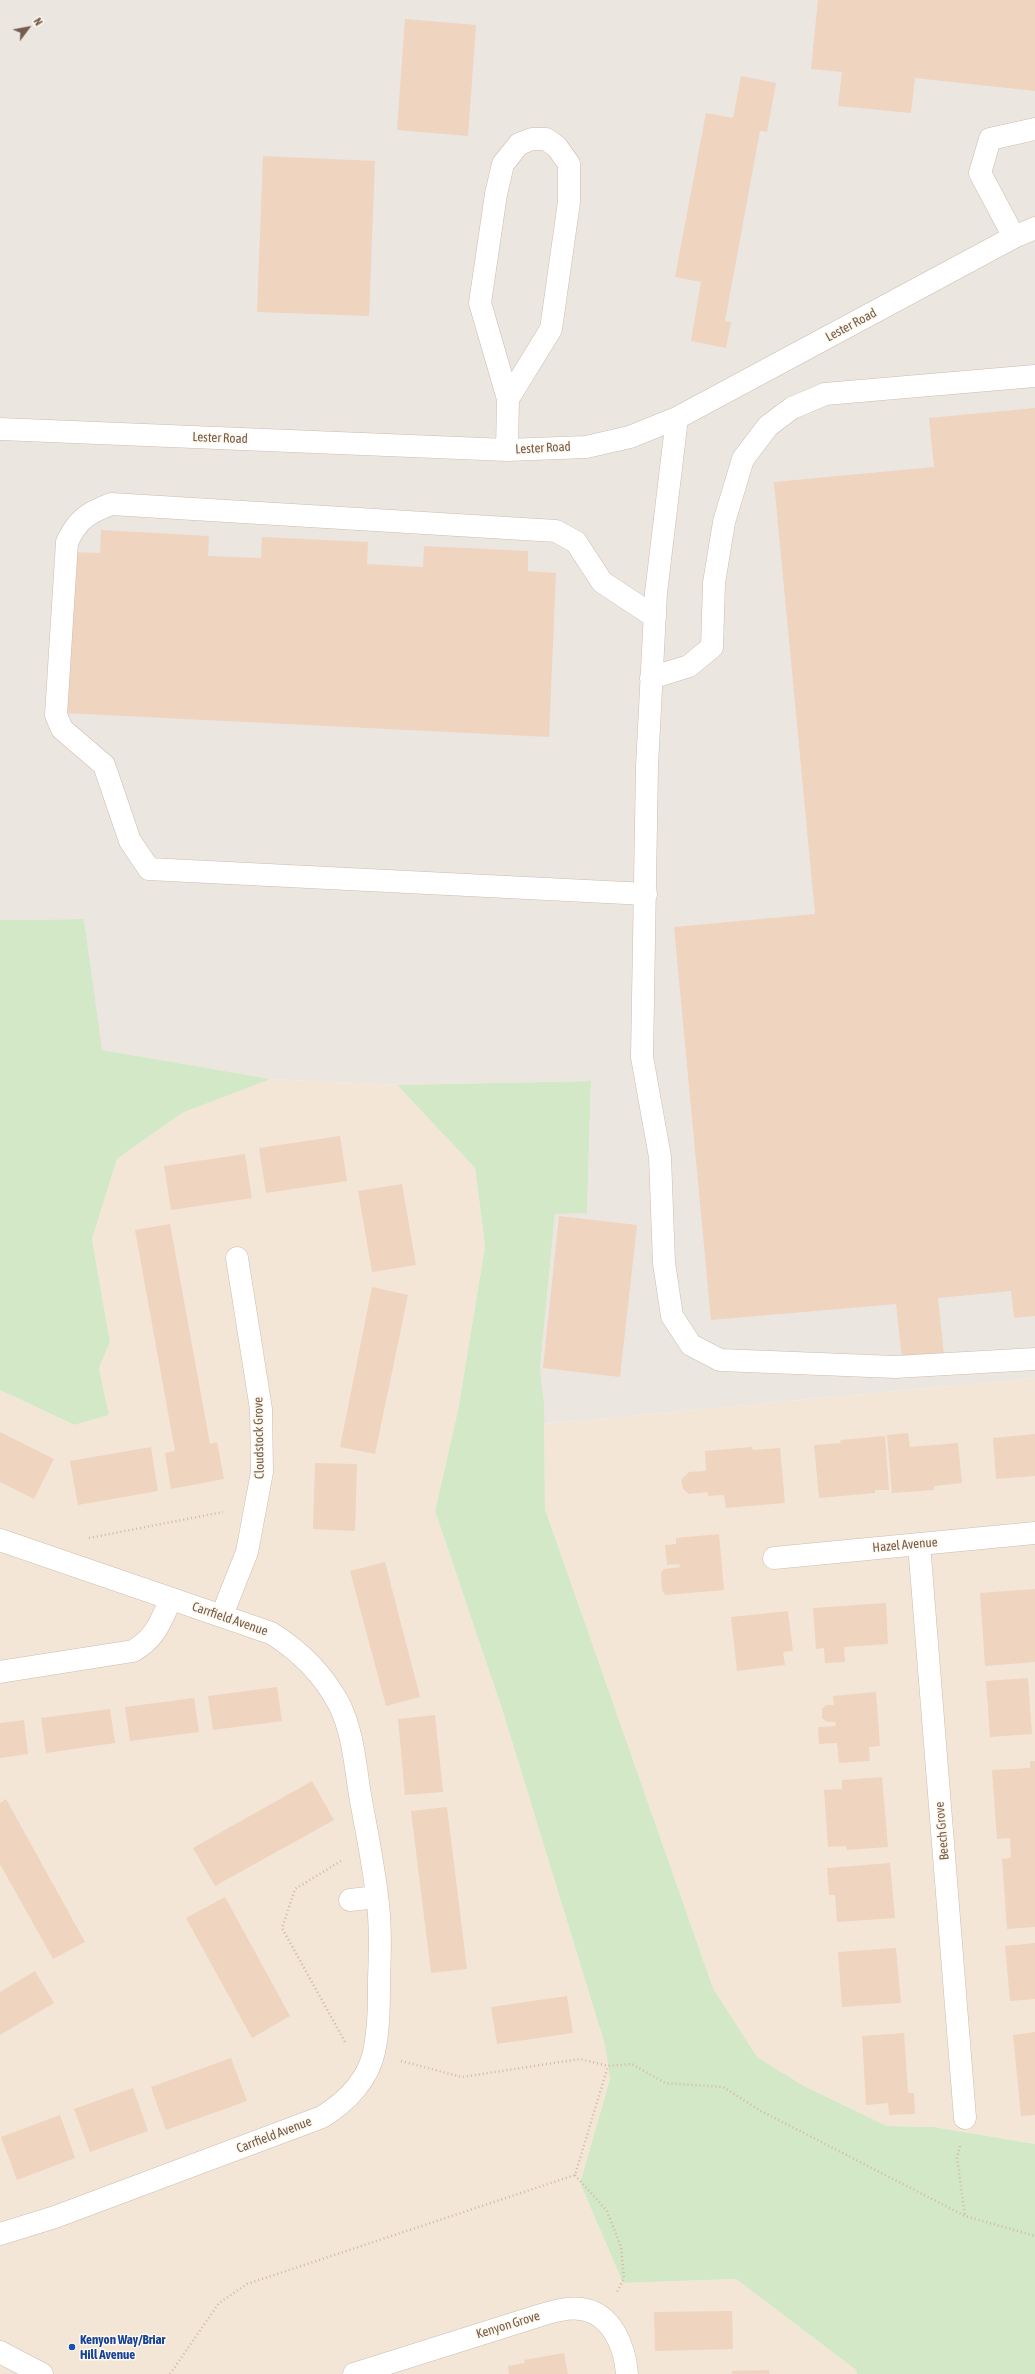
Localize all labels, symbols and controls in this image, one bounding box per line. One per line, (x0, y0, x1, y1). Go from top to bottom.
north arrow (8, 8, 48, 48)
text: N (31, 16, 45, 28)
street label: Lester Road (823, 305, 879, 345)
street label: Lester Road (192, 429, 248, 447)
street label: Lester Road (515, 439, 571, 457)
street label: Cloudstock Grove (250, 1397, 268, 1479)
street label: Hazel Avenue (872, 1534, 938, 1556)
street label: Carrfield Avenue (190, 1599, 270, 1639)
street label: Beech Grove (932, 1801, 952, 1861)
street label: Carrfield Avenue (234, 2114, 314, 2156)
street label: Kenyon Grove (474, 2308, 542, 2342)
place label: Kenyon Way/Briar Hill Avenue (80, 2332, 165, 2363)
marker: Kenyon Way/Briar Hill Avenue (67, 2342, 77, 2352)

